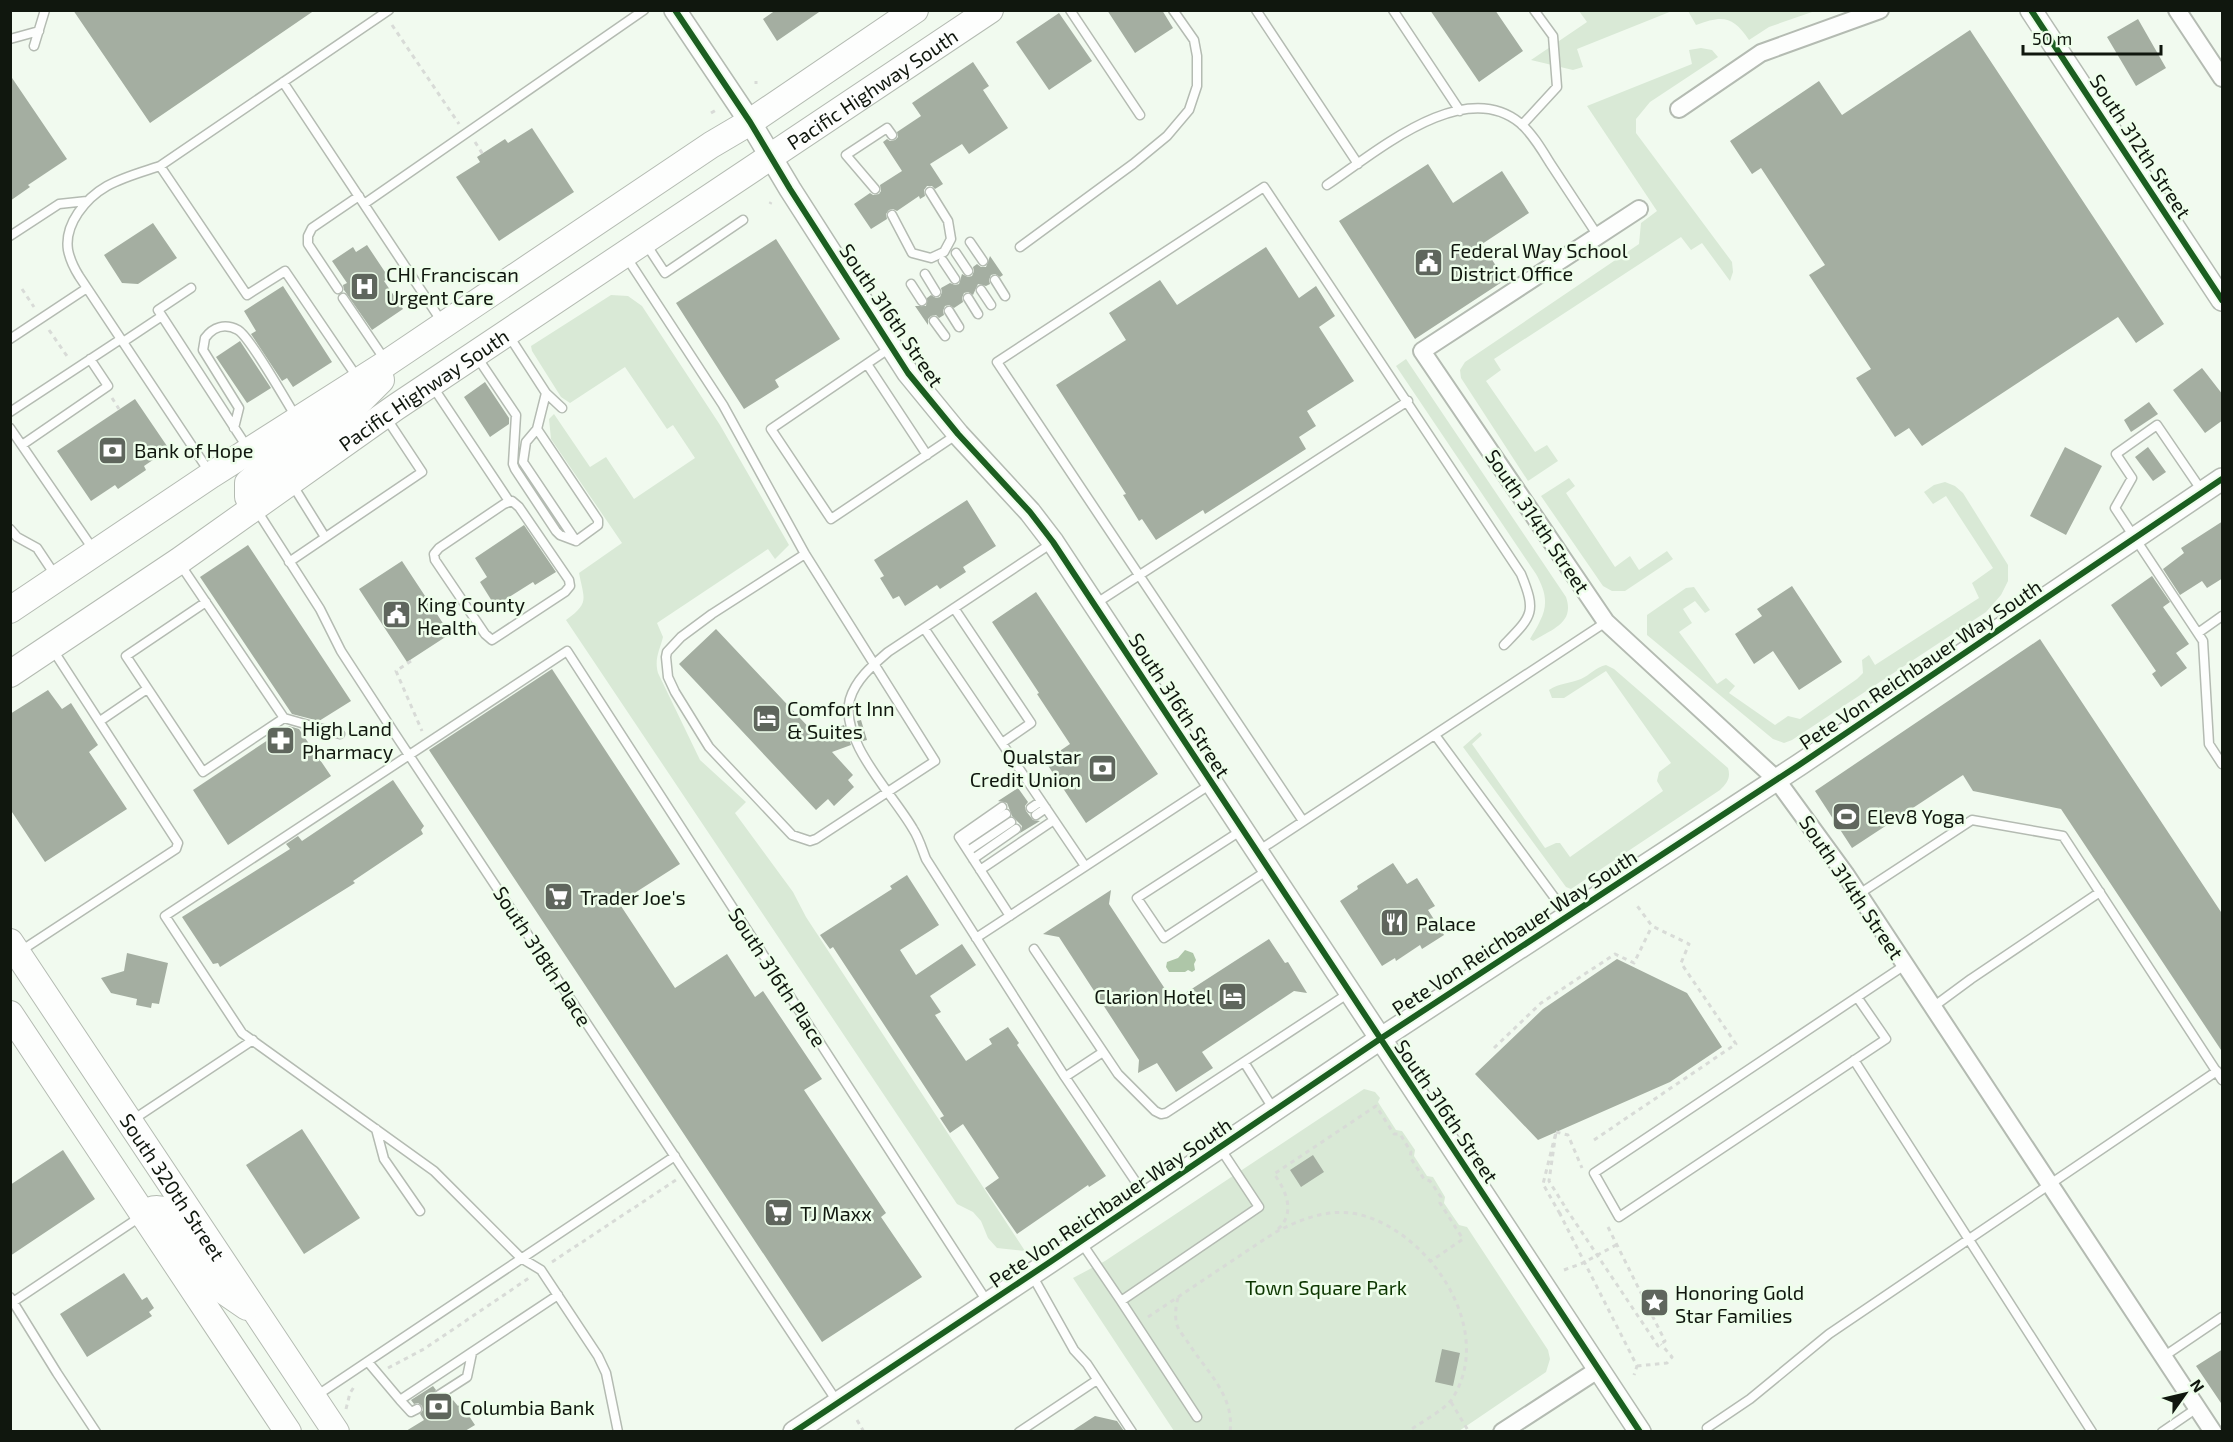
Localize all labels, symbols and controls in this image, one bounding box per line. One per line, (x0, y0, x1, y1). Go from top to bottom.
scale bar (2023, 18, 2161, 56)
street label: Pacific Highway South (782, 23, 962, 154)
text: 50 m (2032, 27, 2072, 49)
street label: South 312th Street (2085, 69, 2197, 223)
place label: Federal Way School District Office (1450, 238, 1628, 285)
street label: South 316th Street (835, 239, 949, 391)
public building icon: Federal Way School District Office (1413, 246, 1445, 278)
place label: CHI Franciscan Urgent Care (386, 262, 519, 309)
hospital icon: CHI Franciscan Urgent Care (349, 270, 381, 302)
street label: Pacific Highway South (334, 323, 513, 456)
bank icon: Bank of Hope (97, 434, 129, 466)
place label: Bank of Hope (134, 438, 254, 462)
street label: South 314th Street (1481, 445, 1595, 598)
street label: Pete Von Reichbauer Way South (1794, 574, 2046, 754)
place label: King County Health (417, 592, 525, 639)
public building icon: King County Health (380, 599, 412, 631)
street label: South 316th Street (1124, 628, 1236, 782)
place label: Comfort Inn & Suites (787, 696, 895, 743)
hotel icon: Comfort Inn & Suites (750, 703, 782, 735)
place label: High Land Pharmacy (302, 716, 394, 763)
pharmacy icon: High Land Pharmacy (265, 724, 297, 756)
place label: Qualstar Credit Union (970, 744, 1081, 791)
bank icon: Qualstar Credit Union (1086, 752, 1118, 784)
sports icon: Elev8 Yoga (1830, 800, 1862, 832)
place label: Elev8 Yoga (1867, 804, 1965, 828)
street label: South 314th Street (1795, 811, 1909, 964)
street label: Pete Von Reichbauer Way South (1387, 844, 1641, 1020)
supermarket icon: Trader Joe's (543, 881, 575, 913)
street label: South 318th Place (489, 882, 597, 1030)
place label: Trader Joe's (580, 885, 686, 909)
street label: South 316th Place (724, 903, 832, 1051)
restaurant icon: Palace (1379, 907, 1411, 939)
place label: Palace (1416, 911, 1476, 935)
hotel icon: Clarion Hotel (1217, 980, 1249, 1012)
place label: Clarion Hotel (1094, 984, 1212, 1008)
street label: South 316th Street (1390, 1035, 1504, 1187)
street label: South 320th Street (115, 1109, 231, 1265)
street label: Pete Von Reichbauer Way South (984, 1112, 1236, 1292)
supermarket icon: TJ Maxx (763, 1197, 795, 1229)
place label: TJ Maxx (800, 1201, 872, 1225)
park label: Town Square Park (1245, 1275, 1407, 1299)
place label: Honoring Gold Star Families (1675, 1280, 1804, 1327)
place icon: Honoring Gold Star Families (1638, 1287, 1670, 1319)
north arrow (2155, 1364, 2215, 1424)
text: N (2187, 1375, 2209, 1395)
bank icon: Columbia Bank (423, 1391, 455, 1423)
place label: Columbia Bank (460, 1395, 595, 1419)

